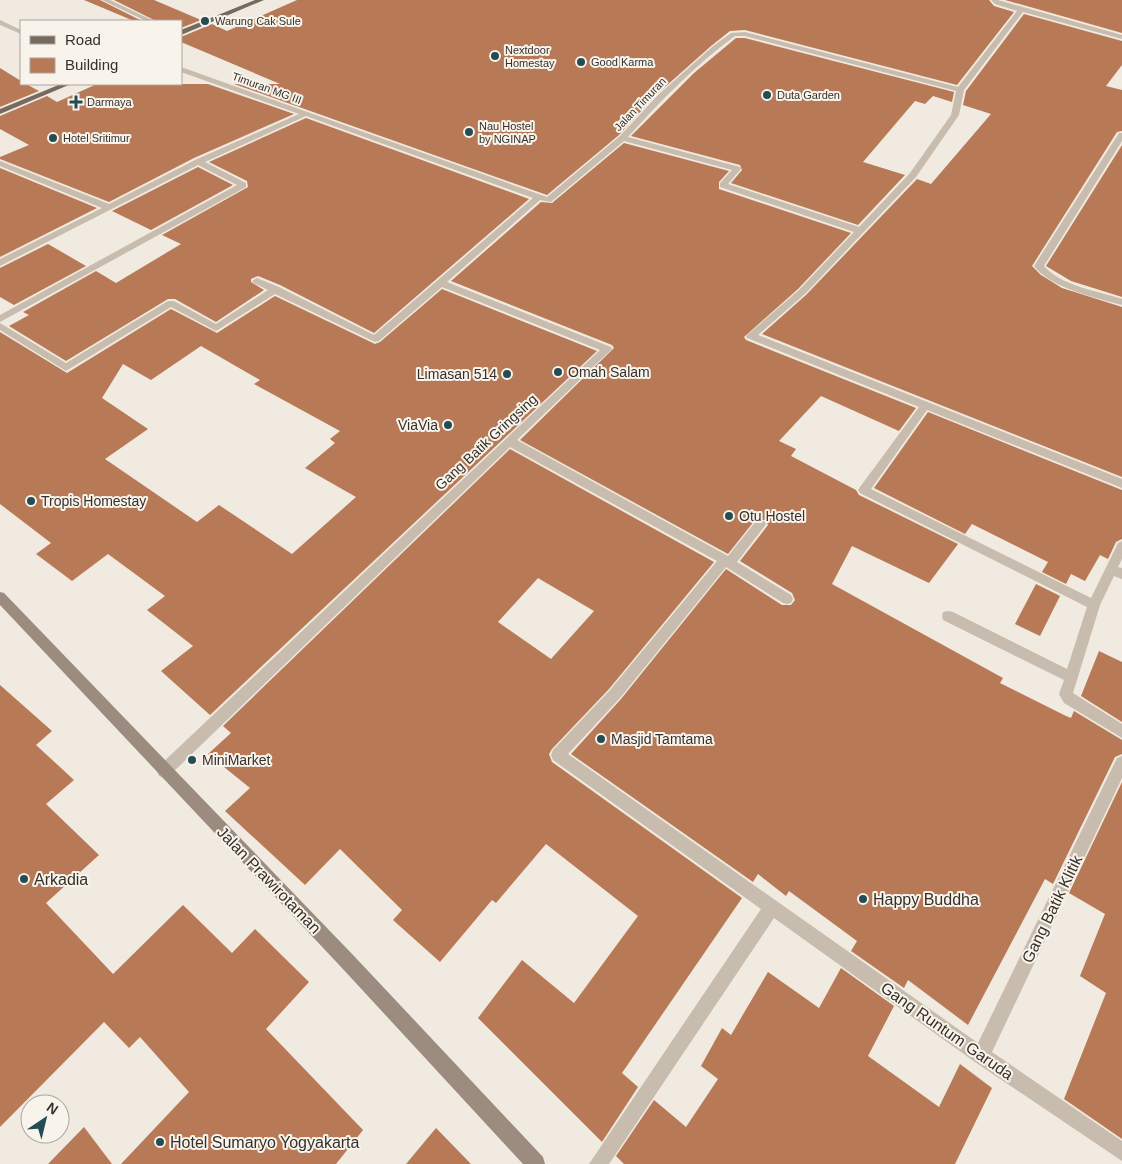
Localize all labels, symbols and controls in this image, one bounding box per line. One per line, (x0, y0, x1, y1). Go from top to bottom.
marker: Warung Cak Sule (199, 15, 211, 27)
place label: Warung Cak Sule (215, 15, 301, 27)
legend (20, 20, 182, 85)
text: Road (65, 31, 101, 48)
place label: Nextdoor Homestay (505, 44, 555, 69)
marker: Nextdoor Homestay (489, 50, 501, 62)
text: Building (65, 56, 118, 73)
marker: Good Karma (575, 56, 587, 68)
place label: Good Karma (591, 56, 654, 68)
street label: Timuran MG III (231, 70, 303, 106)
street label: Jalan Timuran (612, 75, 668, 133)
marker: Duta Garden (761, 89, 773, 101)
place label: Duta Garden (777, 89, 840, 101)
marker: Darmaya (69, 95, 83, 109)
place label: Darmaya (87, 96, 133, 108)
place label: Nau Hostel by NGINAP (479, 120, 536, 145)
marker: Nau Hostel by NGINAP (463, 126, 475, 138)
marker: Hotel Sritimur (47, 132, 59, 144)
place label: Hotel Sritimur (63, 132, 130, 144)
place label: Omah Salam (568, 364, 650, 380)
place label: Limasan 514 (417, 366, 497, 382)
marker: Omah Salam (552, 366, 564, 378)
marker: Limasan 514 (501, 368, 513, 380)
street label: Gang Batik Gringsing (432, 391, 540, 493)
place label: ViaVia (398, 417, 438, 433)
marker: ViaVia (442, 419, 454, 431)
place label: Tropis Homestay (41, 493, 146, 509)
marker: Tropis Homestay (25, 495, 37, 507)
place label: Otu Hostel (739, 508, 805, 524)
marker: Otu Hostel (723, 510, 735, 522)
place label: Masjid Tamtama (611, 731, 713, 747)
marker: Masjid Tamtama (595, 733, 607, 745)
place label: MiniMarket (202, 752, 271, 768)
marker: MiniMarket (186, 754, 198, 766)
street label: Jalan Prawirotaman (214, 823, 324, 937)
street label: Gang Batik Klitik (1019, 852, 1086, 965)
place label: Arkadia (34, 871, 88, 888)
marker: Arkadia (18, 873, 30, 885)
place label: Happy Buddha (873, 891, 979, 908)
marker: Happy Buddha (857, 893, 869, 905)
street label: Gang Runtum Garuda (878, 979, 1016, 1083)
north arrow (20, 1094, 70, 1144)
text: N (44, 1099, 61, 1118)
place label: Hotel Sumaryo Yogyakarta (170, 1134, 360, 1151)
marker: Hotel Sumaryo Yogyakarta (154, 1136, 166, 1148)

